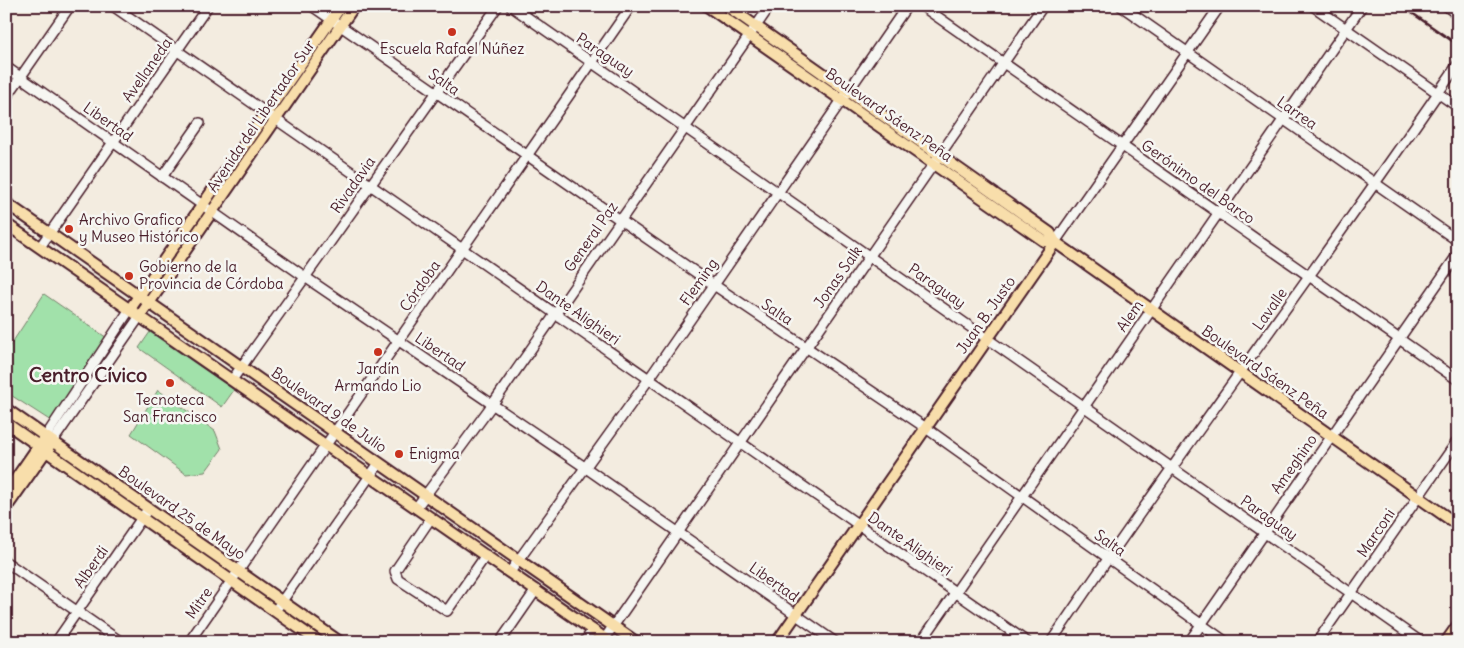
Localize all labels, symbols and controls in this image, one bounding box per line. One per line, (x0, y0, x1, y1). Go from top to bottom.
marker: Escuela Rafael Núñez (446, 26, 458, 38)
street label: Paraguay (573, 28, 638, 81)
street label: Avellaneda (117, 33, 176, 106)
street label: Avenida del Libertador Sur (203, 36, 319, 195)
place label: Escuela Rafael Núñez (380, 39, 524, 58)
street label: Salta (425, 64, 464, 99)
street label: Boulevard Sáenz Peña (822, 64, 957, 166)
street label: Larrea (1273, 92, 1322, 134)
street label: Libertad (80, 98, 137, 146)
street label: Gerónimo del Barco (1138, 135, 1259, 228)
street label: Rivadavia (326, 152, 379, 217)
street label: General Paz (559, 198, 622, 276)
place label: Archivo Grafico y Museo Histórico (79, 210, 199, 246)
marker: Archivo Grafico y Museo Histórico (63, 223, 75, 235)
street label: Jonas Salk (809, 242, 866, 311)
street label: Fleming (675, 254, 722, 309)
street label: Córdoba (395, 256, 444, 315)
place label: Gobierno de la Provincia de Córdoba (139, 257, 284, 293)
street label: Paraguay (905, 259, 970, 312)
marker: Gobierno de la Provincia de Córdoba (123, 270, 135, 282)
street label: Juan B. Justo (952, 272, 1019, 357)
street label: Dante Alighieri (532, 277, 624, 349)
street label: Lavalle (1248, 284, 1291, 333)
street label: Salta (758, 294, 797, 329)
street label: Alem (1112, 296, 1147, 335)
street label: Boulevard Sáenz Peña (1198, 321, 1333, 423)
street label: Libertad (412, 328, 469, 375)
marker: Jardín Armando Lio (372, 346, 384, 358)
place label: Jardín Armando Lio (335, 359, 421, 395)
district label: Centro Cívico (29, 362, 147, 387)
street label: Boulevard 9 de Julio (268, 363, 391, 457)
marker: Tecnoteca San Francisco (164, 377, 176, 389)
place label: Tecnoteca San Francisco (123, 390, 217, 426)
street label: Ameghino (1266, 430, 1321, 497)
place label: Enigma (409, 444, 460, 463)
marker: Enigma (393, 448, 405, 460)
street label: Boulevard 25 de Mayo (115, 462, 250, 564)
street label: Paraguay (1237, 491, 1302, 544)
street label: Marconi (1352, 505, 1399, 561)
street label: Dante Alighieri (864, 508, 956, 580)
street label: Salta (1091, 525, 1130, 560)
street label: Alberdi (69, 542, 112, 592)
street label: Libertad (746, 558, 803, 606)
street label: Mitre (181, 583, 216, 622)

